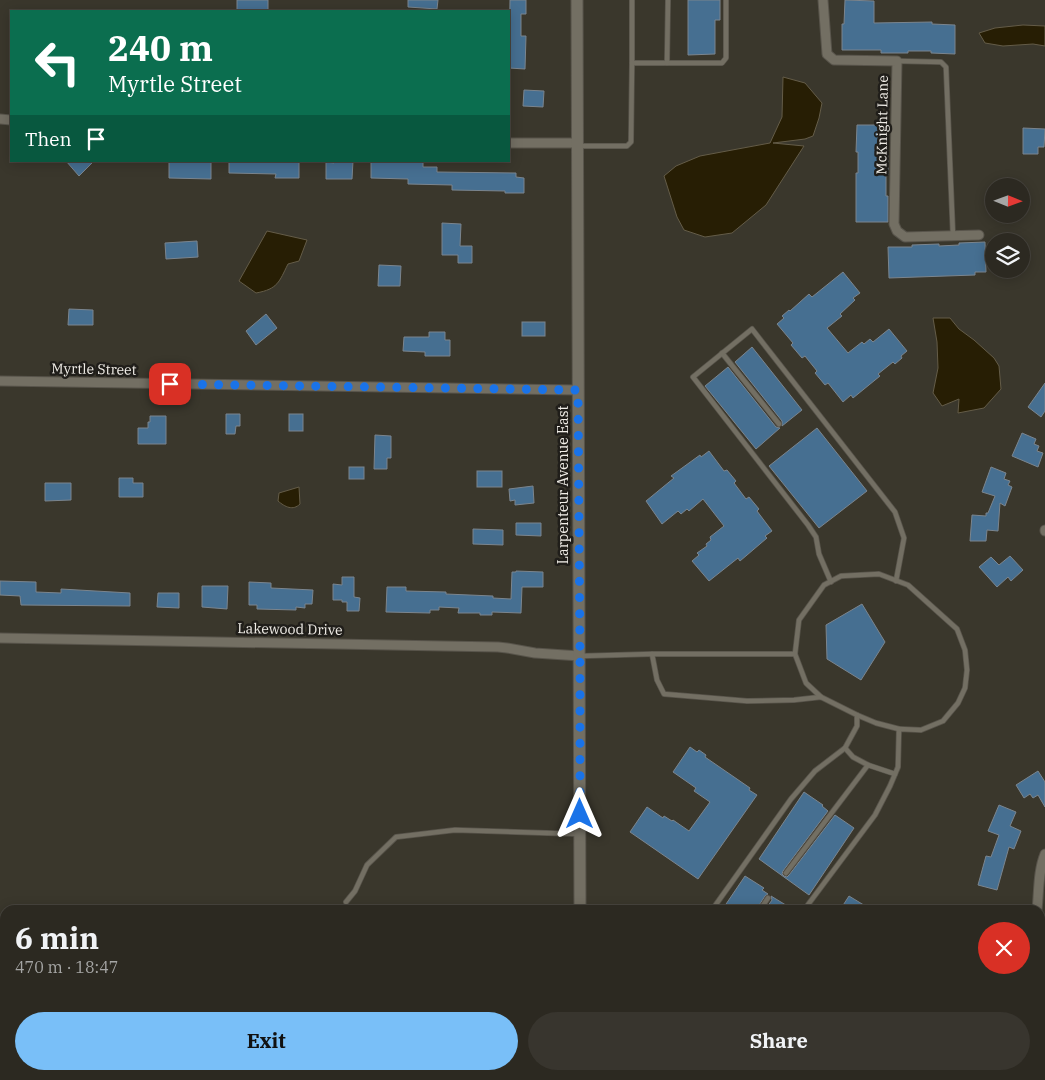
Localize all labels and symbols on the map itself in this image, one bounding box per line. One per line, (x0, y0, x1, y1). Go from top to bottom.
street label: McKnight Lane (872, 75, 892, 175)
north arrow (985, 178, 1030, 222)
street label: Myrtle Street (51, 359, 137, 379)
pin (149, 363, 191, 405)
street label: Larpenteur Avenue East (554, 406, 572, 564)
street label: Lakewood Drive (237, 619, 343, 639)
position arrow (553, 787, 605, 839)

